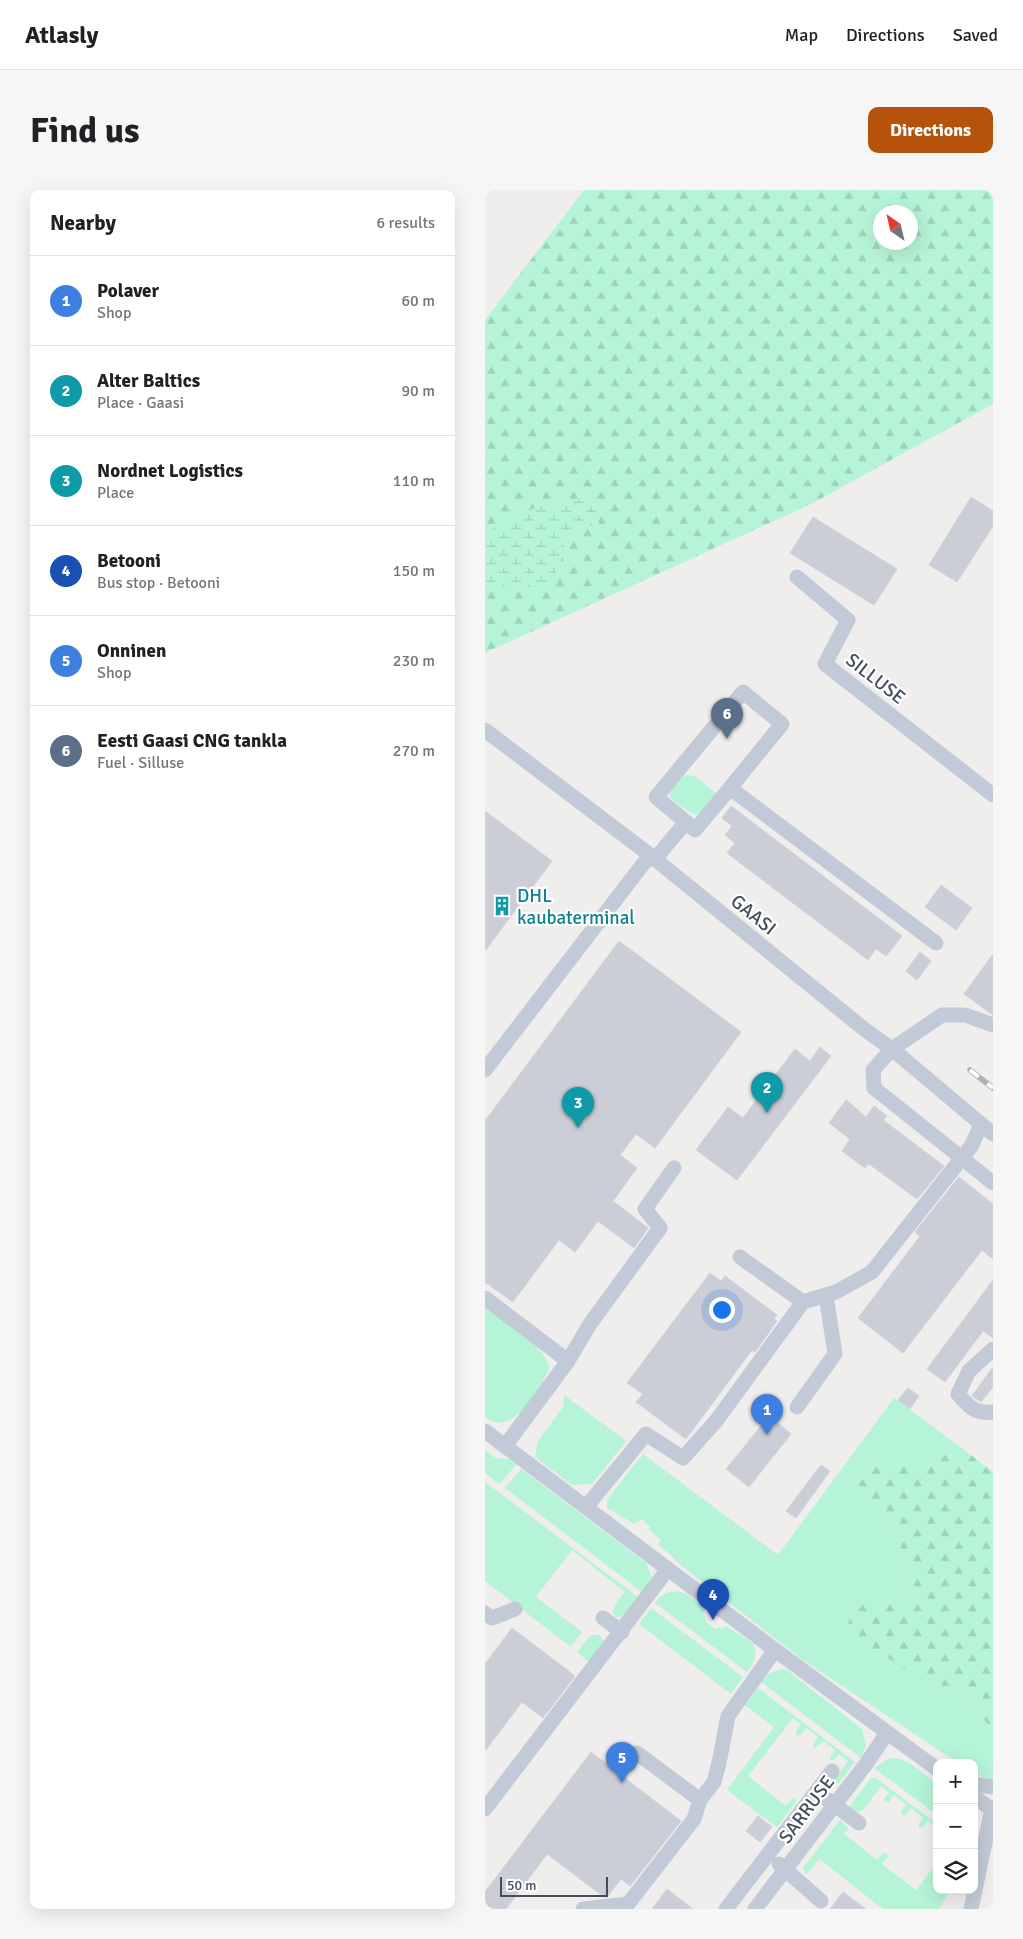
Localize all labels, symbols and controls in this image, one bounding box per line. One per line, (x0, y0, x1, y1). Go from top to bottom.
text: Atlasly (25, 20, 98, 50)
text: Map (785, 24, 818, 46)
text: Directions (846, 24, 925, 46)
text: Saved (953, 24, 998, 46)
button: Directions (868, 107, 993, 153)
text: Find us (30, 109, 140, 152)
north arrow (873, 205, 918, 250)
text: Nearby (50, 210, 116, 236)
text: 6 results (376, 213, 435, 233)
text: Polaver (97, 279, 159, 303)
text: 1 (62, 291, 70, 311)
text: 60 m (401, 291, 435, 311)
text: Shop (97, 303, 131, 323)
text: Alter Baltics (97, 369, 200, 393)
text: 2 (62, 381, 70, 401)
text: 90 m (401, 381, 435, 401)
text: Place · Gaasi (97, 393, 184, 413)
text: Nordnet Logistics (97, 459, 243, 483)
text: 3 (62, 471, 70, 491)
text: 110 m (393, 471, 435, 491)
text: Place (97, 483, 134, 503)
text: Betooni (97, 549, 161, 573)
text: 4 (62, 561, 70, 581)
text: 150 m (393, 561, 435, 581)
text: Bus stop · Betooni (97, 573, 220, 593)
text: Onninen (97, 639, 166, 663)
street label: SILLUSE (841, 648, 910, 710)
text: 5 (62, 651, 70, 671)
text: 230 m (393, 651, 435, 671)
text: Shop (97, 663, 131, 683)
pin: 6 (711, 698, 743, 739)
text: Eesti Gaasi CNG tankla (97, 729, 287, 753)
text: 6 (62, 741, 70, 761)
text: 270 m (393, 741, 435, 761)
text: Fuel · Silluse (97, 753, 184, 773)
place label: DHL kaubaterminal (517, 884, 635, 930)
street label: GAASI (726, 889, 781, 940)
building icon: DHL kaubaterminal (491, 895, 513, 917)
pin: 2 (751, 1072, 783, 1113)
pin: 3 (562, 1087, 594, 1128)
your location (709, 1297, 735, 1323)
pin: 1 (751, 1394, 783, 1435)
pin: 4 (697, 1579, 729, 1620)
pin: 5 (606, 1742, 638, 1783)
map controls (933, 1759, 978, 1894)
button: + (933, 1759, 978, 1804)
street label: SARRUSE (774, 1771, 840, 1848)
button: − (933, 1804, 978, 1849)
button: layers (933, 1849, 978, 1894)
scale bar (500, 1874, 607, 1897)
text: 50 m (507, 1877, 536, 1894)

